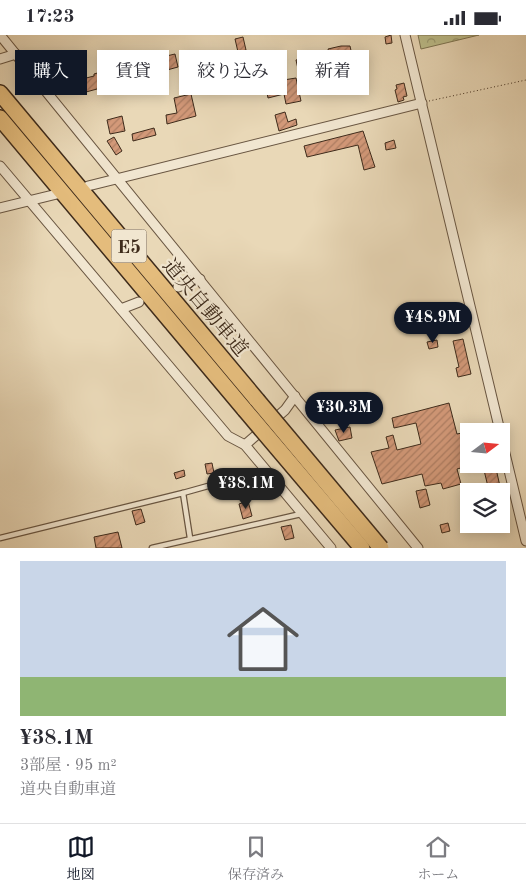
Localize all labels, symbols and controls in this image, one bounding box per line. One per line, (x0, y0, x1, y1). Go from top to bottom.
text: 17:23 (25, 8, 74, 27)
chip: 購入 (15, 50, 87, 95)
chip: 賃貸 (97, 50, 169, 95)
chip: 絞り込み (179, 50, 287, 95)
chip: 新着 (297, 50, 369, 95)
road number: E5 (112, 230, 146, 263)
street label: 道央自動車道 (158, 255, 252, 361)
pin: ¥48.9M (392, 301, 474, 344)
text: ¥48.9M (405, 310, 461, 326)
pin: ¥30.3M (303, 391, 385, 434)
text: ¥30.3M (316, 400, 372, 416)
north arrow (460, 423, 510, 473)
map controls (460, 423, 510, 533)
pin: ¥38.1M (205, 467, 287, 510)
text: ¥38.1M (218, 476, 274, 492)
button: layers (460, 483, 510, 533)
icon: home (218, 594, 308, 684)
text: ¥38.1M (20, 728, 93, 749)
text: 3部屋 · 95 m² (20, 758, 117, 774)
text: 道央自動車道 (20, 782, 116, 798)
tab: 地図 (67, 833, 95, 884)
tab: 保存済み (228, 833, 284, 884)
tab: ホーム (417, 833, 459, 884)

